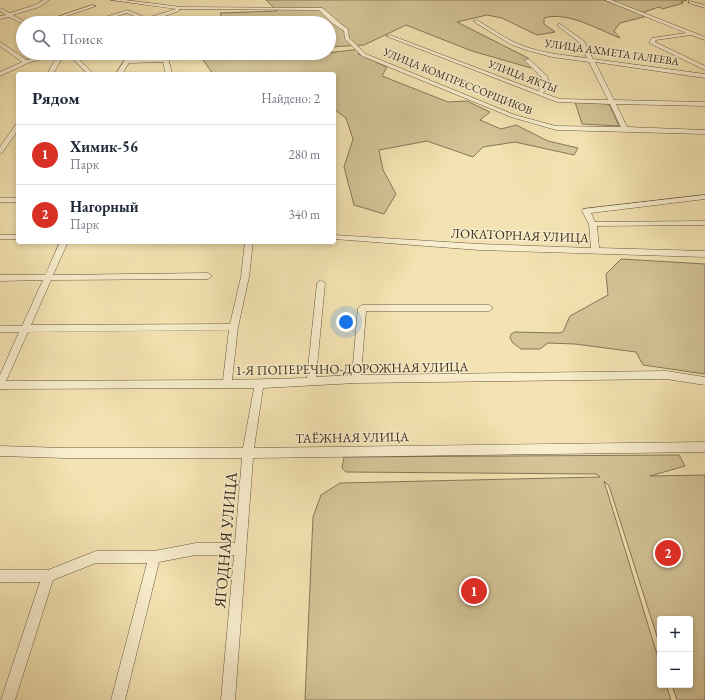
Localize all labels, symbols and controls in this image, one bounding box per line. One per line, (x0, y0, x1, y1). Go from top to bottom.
search box (16, 16, 336, 60)
icon: search (30, 27, 52, 49)
text: Поиск (62, 29, 103, 48)
street label: УЛИЦА АХМЕТА ГАЛЕЕВА (543, 35, 681, 68)
street label: УЛИЦА КОМПРЕССОРЩИКОВ (380, 44, 535, 118)
street label: УЛИЦА ЯКТЫ (486, 56, 560, 96)
text: Рядом (32, 87, 80, 109)
text: Найдено: 2 (261, 90, 320, 107)
text: Химик-56 (70, 137, 138, 156)
text: 1 (42, 146, 48, 163)
text: 280 m (289, 146, 320, 163)
text: Парк (70, 156, 99, 173)
text: Нагорный (70, 197, 139, 216)
text: 2 (42, 206, 48, 223)
text: 340 m (289, 206, 320, 223)
text: Парк (70, 216, 99, 233)
street label: ЛОКАТОРНАЯ УЛИЦА (451, 225, 590, 246)
your location (336, 312, 356, 332)
street label: 1-Я ПОПЕРЕЧНО-ДОРОЖНАЯ УЛИЦА (236, 358, 470, 379)
street label: ТАЁЖНАЯ УЛИЦА (295, 428, 410, 447)
street label: ЯГОДНАЯ УЛИЦА (209, 470, 242, 610)
pin: 2 (655, 538, 681, 568)
pin: 1 (461, 576, 487, 606)
map controls (657, 616, 693, 688)
button: + (657, 616, 693, 652)
button: − (657, 652, 693, 688)

